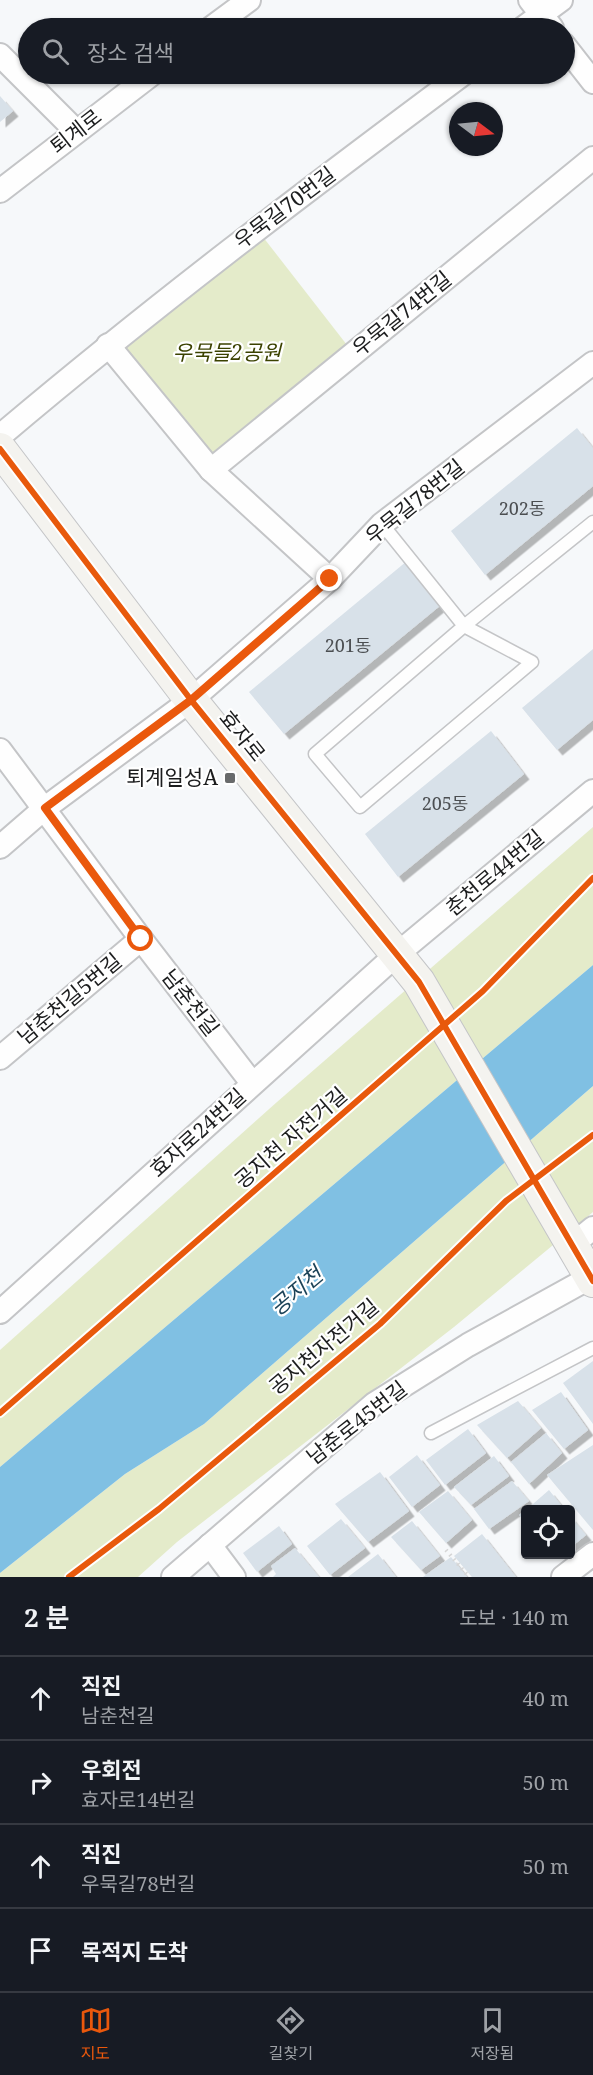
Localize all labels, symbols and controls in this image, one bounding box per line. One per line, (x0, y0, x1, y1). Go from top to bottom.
search box (18, 18, 575, 84)
icon: search (39, 35, 72, 68)
text: 장소 검색 (87, 37, 174, 67)
street label: 퇴계로 (44, 102, 107, 160)
north arrow (449, 102, 503, 156)
street label: 우묵길70번길 (228, 160, 341, 255)
street label: 우묵길74번길 (346, 265, 457, 362)
park label: 우묵들2공원 (173, 338, 283, 366)
street label: 우묵길78번길 (359, 453, 470, 550)
house number: 202동 (499, 496, 545, 520)
route end (316, 565, 342, 591)
house number: 201동 (325, 633, 371, 657)
street label: 효자로 (214, 704, 272, 767)
place label: 퇴계일성A (126, 763, 218, 791)
marker: 퇴계일성A (223, 771, 237, 785)
house number: 205동 (422, 791, 468, 815)
street label: 춘천로44번길 (439, 823, 549, 922)
route start (127, 925, 153, 951)
street label: 남춘천길5번길 (11, 946, 127, 1050)
street label: 남춘천길 (156, 963, 226, 1041)
street label: 공지천 자전거길 (228, 1081, 353, 1194)
street label: 효자로24번길 (143, 1082, 251, 1183)
water label: 공지천 (262, 1257, 330, 1321)
street label: 공지천자전거길 (263, 1292, 384, 1400)
street label: 남춘로45번길 (300, 1374, 412, 1470)
map controls (521, 1505, 575, 1559)
button: locate (521, 1505, 575, 1559)
text: 2 분 (24, 1599, 69, 1635)
text: 도보 · 140 m (459, 1604, 569, 1631)
text: 직진 (81, 1670, 121, 1700)
icon: ahead (24, 1682, 57, 1715)
text: 40 m (523, 1685, 569, 1712)
text: 남춘천길 (81, 1702, 155, 1729)
text: 우회전 (81, 1754, 142, 1784)
icon: right (24, 1766, 57, 1799)
text: 50 m (523, 1769, 569, 1796)
text: 효자로14번길 (81, 1786, 195, 1813)
text: 직진 (81, 1838, 121, 1868)
icon: ahead (24, 1850, 57, 1883)
text: 50 m (523, 1853, 569, 1880)
text: 우묵길78번길 (81, 1870, 195, 1897)
icon: arrive (24, 1934, 57, 1967)
text: 목적지 도착 (81, 1936, 188, 1966)
tab: 지도 (79, 2004, 112, 2064)
tab: 길찾기 (269, 2004, 313, 2064)
tab: 저장됨 (470, 2004, 514, 2064)

